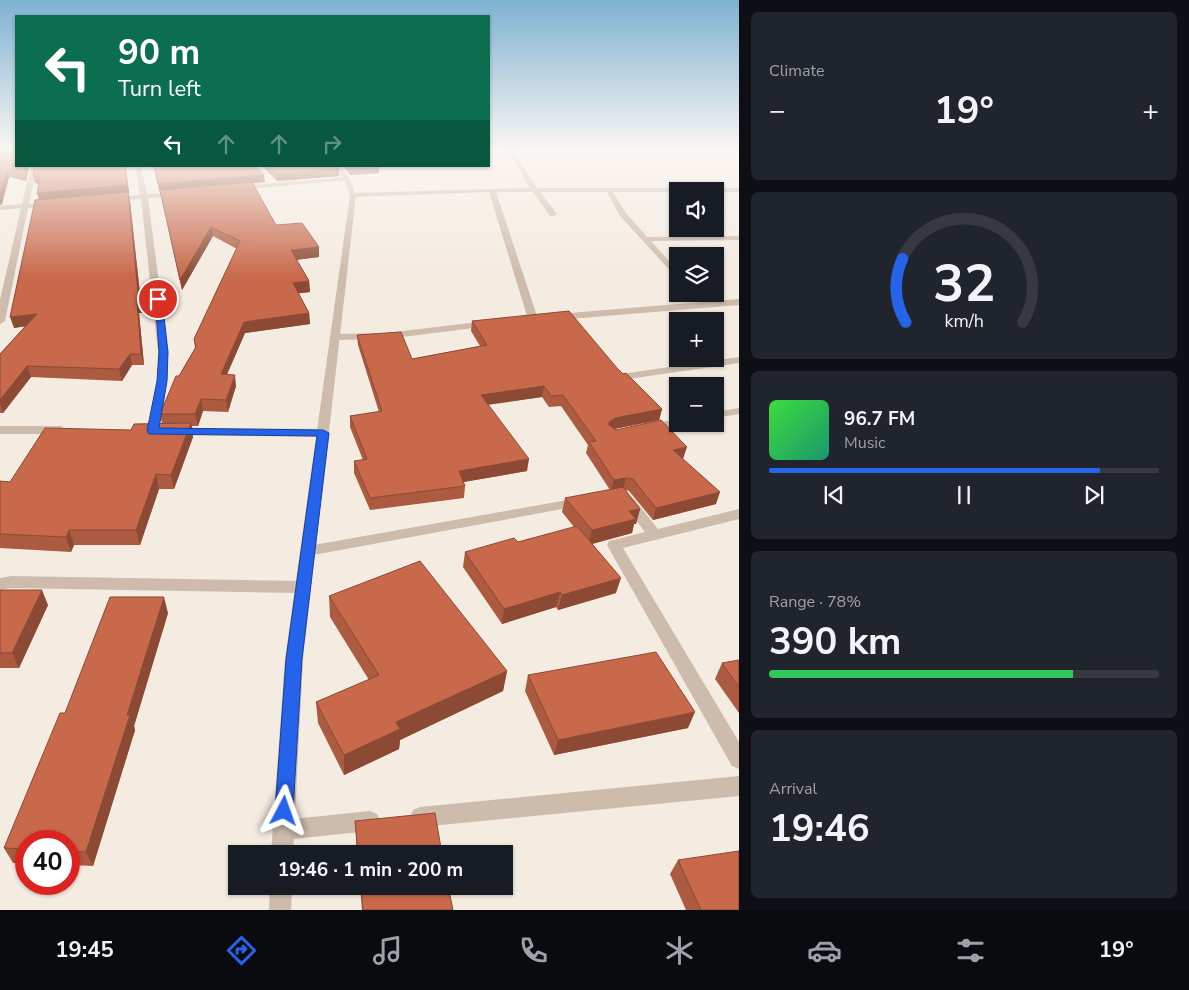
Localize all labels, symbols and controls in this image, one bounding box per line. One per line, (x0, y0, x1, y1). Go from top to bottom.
text: 90 m (118, 29, 200, 76)
icon: left (35, 35, 100, 100)
text: Climate (769, 60, 824, 82)
text: Turn left (118, 74, 201, 104)
text: 19° (934, 85, 994, 136)
text: − (769, 92, 786, 130)
text: + (1142, 92, 1159, 130)
icon: left (159, 130, 187, 158)
icon: ahead (212, 130, 240, 158)
icon: ahead (265, 130, 293, 158)
icon: right (318, 130, 346, 158)
map controls (669, 182, 724, 432)
button: sound (669, 182, 724, 237)
button: layers (669, 247, 724, 302)
text: 32 (933, 248, 995, 319)
pin (137, 278, 179, 320)
icon: arrive (144, 285, 172, 313)
text: km/h (944, 309, 984, 333)
button: + (669, 312, 724, 367)
button: − (669, 377, 724, 432)
text: 96.7 FM (844, 406, 915, 432)
text: Music (844, 432, 885, 454)
icon: previous (820, 481, 848, 509)
icon: pause (950, 481, 978, 509)
icon: next (1080, 481, 1108, 509)
text: Range · 78% (769, 591, 861, 613)
text: 390 km (769, 616, 901, 667)
text: Arrival (769, 778, 817, 800)
position arrow (257, 784, 309, 836)
text: 19:46 (769, 803, 870, 854)
speed limit sign: 40 (15, 830, 80, 895)
text: 19:46 · 1 min · 200 m (278, 857, 463, 883)
icon: directions (224, 933, 259, 968)
icon: music (370, 933, 405, 968)
icon: phone (516, 933, 551, 968)
icon: climate (662, 933, 697, 968)
icon: car (807, 933, 842, 968)
icon: filters (953, 933, 988, 968)
text: 19:45 (55, 935, 114, 965)
text: 19° (1099, 935, 1134, 965)

